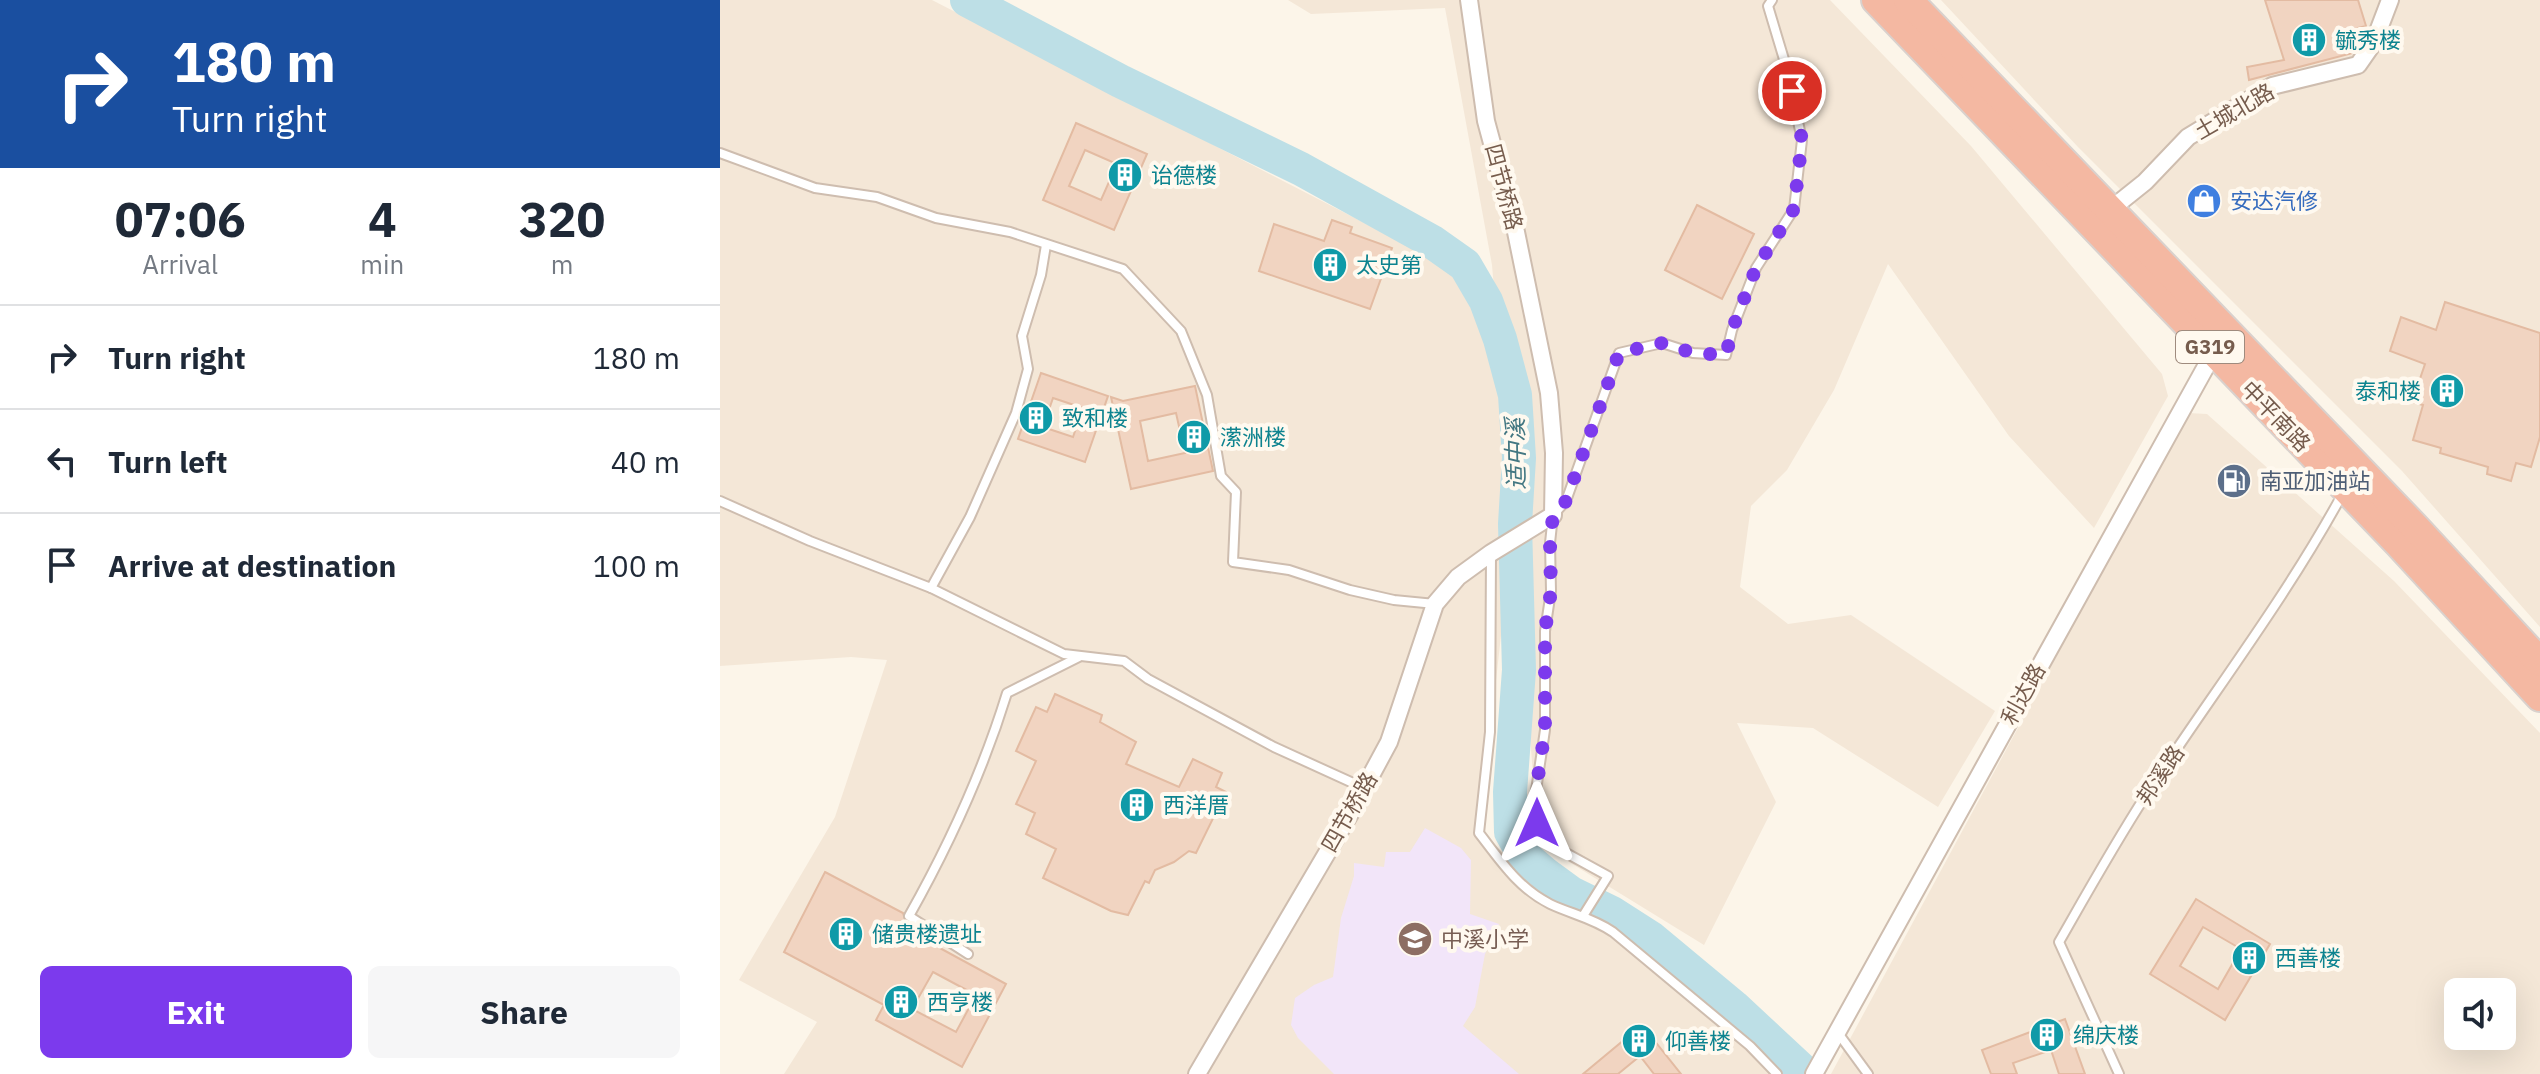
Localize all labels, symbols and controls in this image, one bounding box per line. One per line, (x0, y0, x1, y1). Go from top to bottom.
building icon: 毓秀楼 (2290, 21, 2328, 59)
text: 180 m (172, 25, 336, 97)
place label: 毓秀楼 (2335, 25, 2401, 54)
icon: right (40, 32, 144, 136)
pin (1758, 57, 1826, 125)
icon: arrive (1770, 69, 1814, 113)
street label: 土城北路 (2188, 76, 2279, 145)
text: Turn right (172, 95, 328, 142)
street label: 四节桥路 (1479, 141, 1530, 233)
building icon: 诒德楼 (1106, 156, 1144, 194)
place label: 诒德楼 (1151, 160, 1217, 189)
shop icon: 安达汽修 (2185, 182, 2223, 220)
place label: 安达汽修 (2230, 186, 2318, 215)
text: 07:06 (115, 188, 246, 250)
text: 4 (368, 188, 397, 250)
text: 320 (519, 188, 605, 250)
building icon: 太史第 (1311, 246, 1349, 284)
text: Arrival (142, 247, 218, 281)
text: min (360, 247, 404, 281)
text: m (551, 247, 573, 281)
place label: 太史第 (1356, 250, 1422, 279)
road number: G319 (2176, 331, 2244, 363)
icon: right (40, 335, 84, 379)
text: Turn right (108, 338, 246, 377)
text: 180 m (593, 338, 680, 377)
building icon: 泰和楼 (2428, 372, 2466, 410)
street label: 中平南路 (2235, 374, 2317, 457)
place label: 泰和楼 (2355, 376, 2421, 405)
building icon: 致和楼 (1017, 399, 1055, 437)
place label: 致和楼 (1062, 403, 1128, 432)
water label: 适中溪 (1498, 415, 1532, 490)
building icon: 潆洲楼 (1175, 418, 1213, 456)
place label: 潆洲楼 (1220, 422, 1286, 451)
icon: left (40, 439, 84, 483)
text: Turn left (108, 442, 227, 481)
text: 40 m (611, 442, 680, 481)
fuel station icon: 南亚加油站 (2215, 462, 2253, 500)
place label: 南亚加油站 (2260, 466, 2370, 495)
icon: arrive (40, 543, 84, 587)
text: Arrive at destination (108, 546, 396, 585)
text: 100 m (593, 546, 680, 585)
street label: 利达路 (1994, 658, 2051, 730)
street label: 邦溪路 (2129, 739, 2190, 810)
street label: 四节桥路 (1314, 766, 1383, 857)
position arrow (1495, 781, 1579, 865)
building icon: 西洋厝 (1118, 786, 1156, 824)
place label: 西洋厝 (1163, 790, 1229, 819)
building icon: 储贵楼遗址 (827, 915, 865, 953)
place label: 储贵楼遗址 (872, 919, 982, 948)
school or university icon: 中溪小学 (1396, 920, 1434, 958)
place label: 中溪小学 (1441, 924, 1529, 953)
building icon: 西善楼 (2230, 939, 2268, 977)
place label: 西善楼 (2275, 943, 2341, 972)
button: Exit (40, 966, 352, 1058)
button: Share (368, 966, 680, 1058)
map controls (2444, 978, 2516, 1050)
button: sound (2444, 978, 2516, 1050)
building icon: 西亨楼 (882, 983, 920, 1021)
place label: 西亨楼 (927, 987, 993, 1016)
building icon: 绵庆楼 (2028, 1016, 2066, 1054)
place label: 绵庆楼 (2073, 1020, 2139, 1049)
building icon: 仰善楼 (1620, 1022, 1658, 1060)
place label: 仰善楼 (1665, 1026, 1731, 1055)

